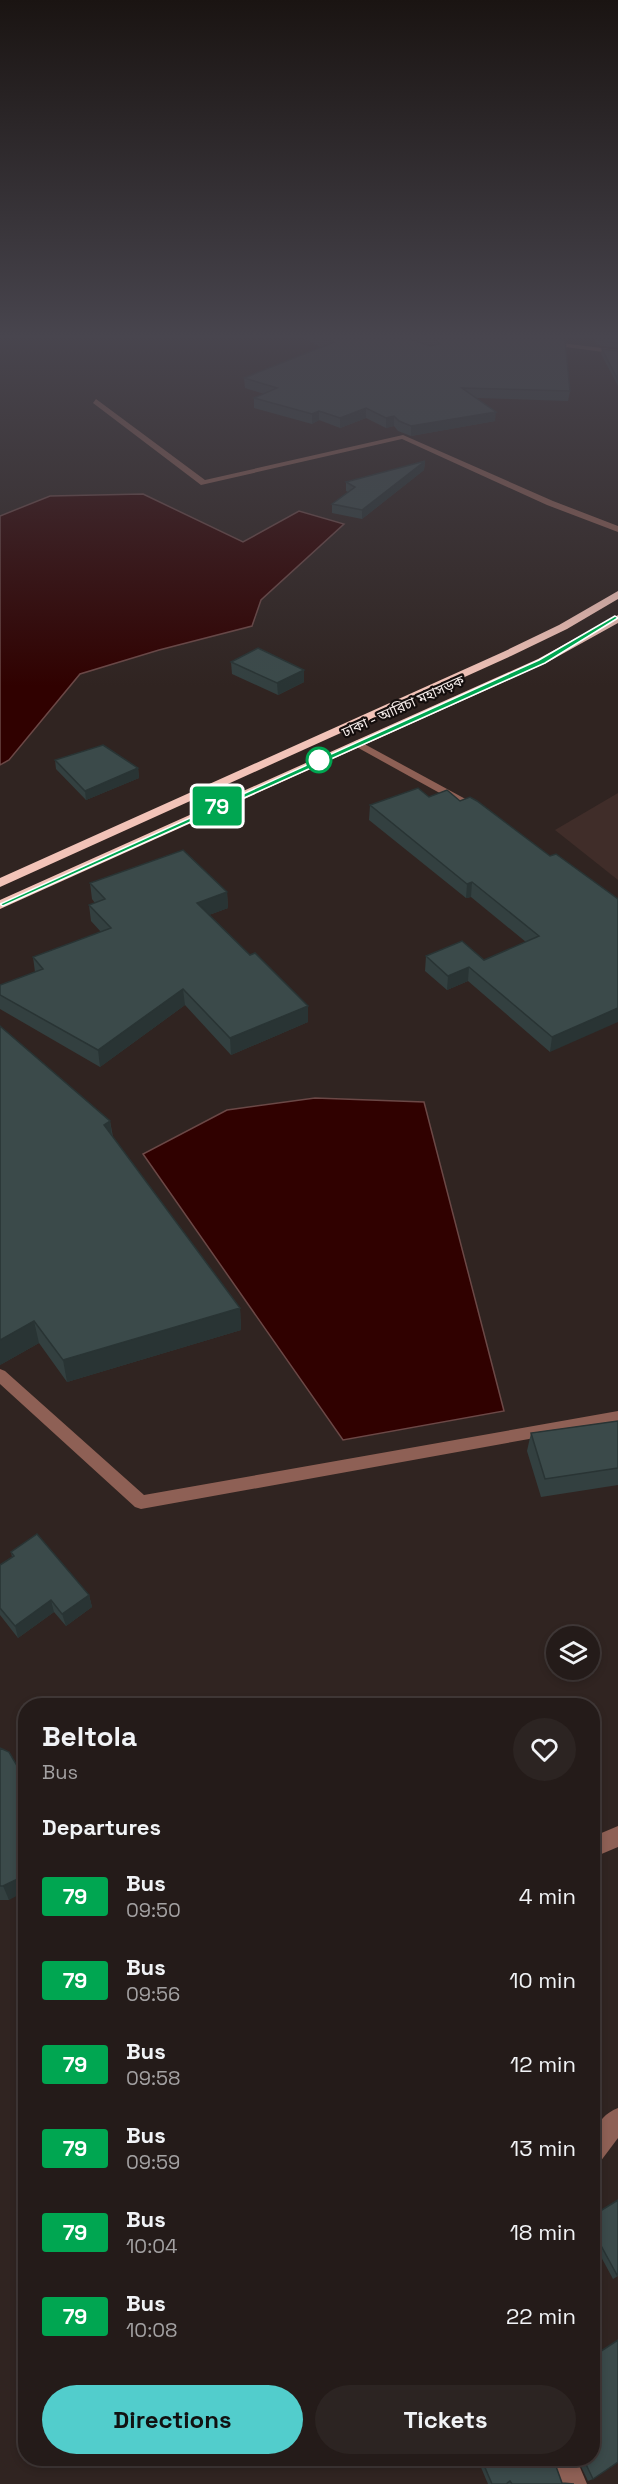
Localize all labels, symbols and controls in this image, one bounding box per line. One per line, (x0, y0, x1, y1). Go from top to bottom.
street label: ঢাকা - আরিচা মহাসড়ক (338, 671, 468, 741)
unlabelled marker (306, 747, 332, 773)
line badge: 79 (190, 786, 244, 826)
text: 79 (205, 793, 229, 820)
map controls (546, 1626, 600, 1680)
button: layers (546, 1626, 600, 1680)
text: Beltola (42, 1718, 137, 1754)
button: heart (513, 1718, 576, 1781)
text: Bus (42, 1759, 78, 1785)
text: Departures (42, 1813, 161, 1841)
text: Bus (126, 1869, 166, 1897)
text: 4 min (519, 1882, 576, 1910)
text: 79 (63, 1883, 87, 1910)
text: 09:50 (126, 1897, 181, 1923)
text: Bus (126, 1953, 166, 1981)
text: 10 min (509, 1966, 576, 1994)
text: 79 (63, 1967, 87, 1994)
text: 09:56 (126, 1981, 180, 2007)
text: Bus (126, 2037, 166, 2065)
text: 12 min (510, 2050, 576, 2078)
text: 79 (63, 2051, 87, 2078)
text: 09:58 (126, 2065, 181, 2091)
text: Bus (126, 2121, 166, 2149)
text: 13 min (510, 2134, 576, 2162)
text: 79 (63, 2135, 87, 2162)
text: 09:59 (126, 2149, 180, 2175)
text: Bus (126, 2205, 166, 2233)
text: 18 min (510, 2218, 576, 2246)
text: 79 (63, 2219, 87, 2246)
text: 10:04 (126, 2233, 178, 2259)
text: Bus (126, 2289, 166, 2317)
text: 22 min (506, 2302, 576, 2330)
text: 79 (63, 2303, 87, 2330)
text: 10:08 (126, 2317, 178, 2343)
button: Directions (42, 2385, 303, 2454)
button: Tickets (315, 2385, 576, 2454)

